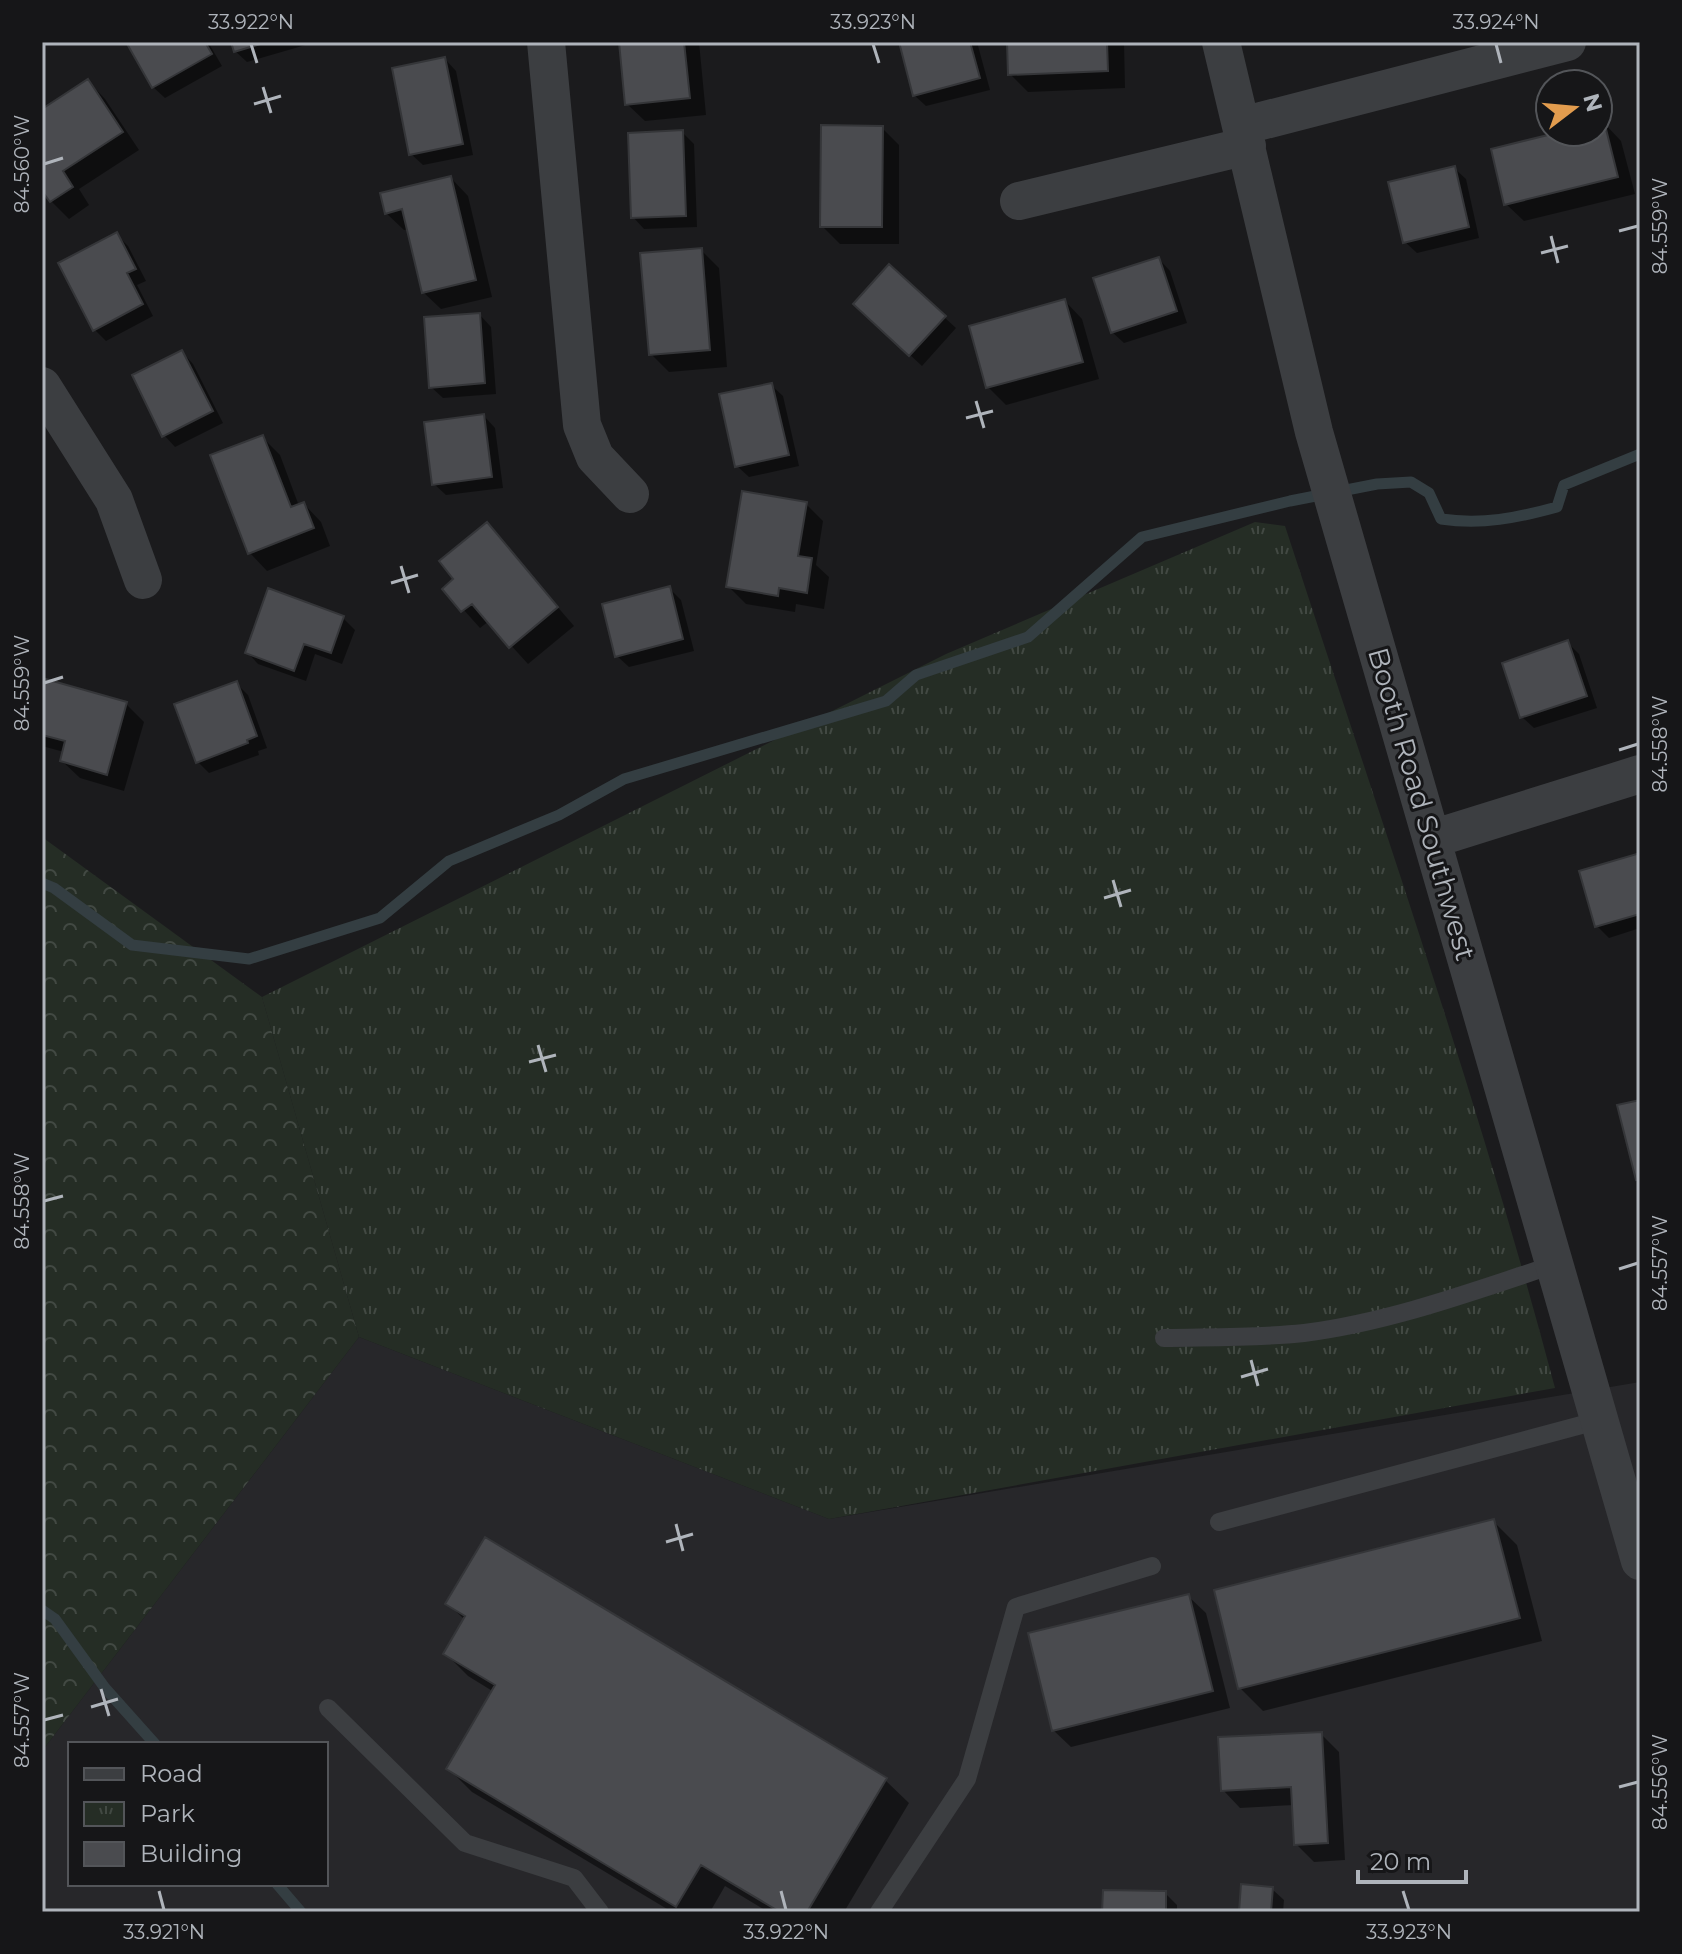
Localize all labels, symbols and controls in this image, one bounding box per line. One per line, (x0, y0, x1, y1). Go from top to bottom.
text: 33.922°N (208, 10, 294, 34)
text: 33.923°N (830, 10, 916, 34)
text: 33.924°N (1452, 10, 1540, 34)
north arrow (1534, 68, 1614, 148)
text: N (1577, 90, 1608, 115)
text: 84.560°W (10, 115, 34, 213)
text: 84.559°W (1648, 178, 1672, 274)
text: 84.559°W (10, 635, 34, 731)
street label: Booth Road Southwest (1361, 644, 1483, 964)
text: 84.558°W (1648, 695, 1672, 793)
text: 84.558°W (10, 1152, 34, 1250)
text: 84.557°W (1648, 1215, 1672, 1311)
text: 84.557°W (10, 1672, 34, 1768)
text: 84.556°W (1648, 1734, 1672, 1830)
legend (68, 1742, 328, 1886)
text: Road (140, 1759, 203, 1788)
text: Park (140, 1799, 195, 1828)
scale bar (1358, 1834, 1466, 1884)
text: Building (140, 1839, 243, 1868)
text: 20 m (1370, 1847, 1431, 1876)
text: 33.921°N (123, 1920, 205, 1944)
text: 33.922°N (743, 1920, 829, 1944)
text: 33.923°N (1366, 1920, 1452, 1944)

